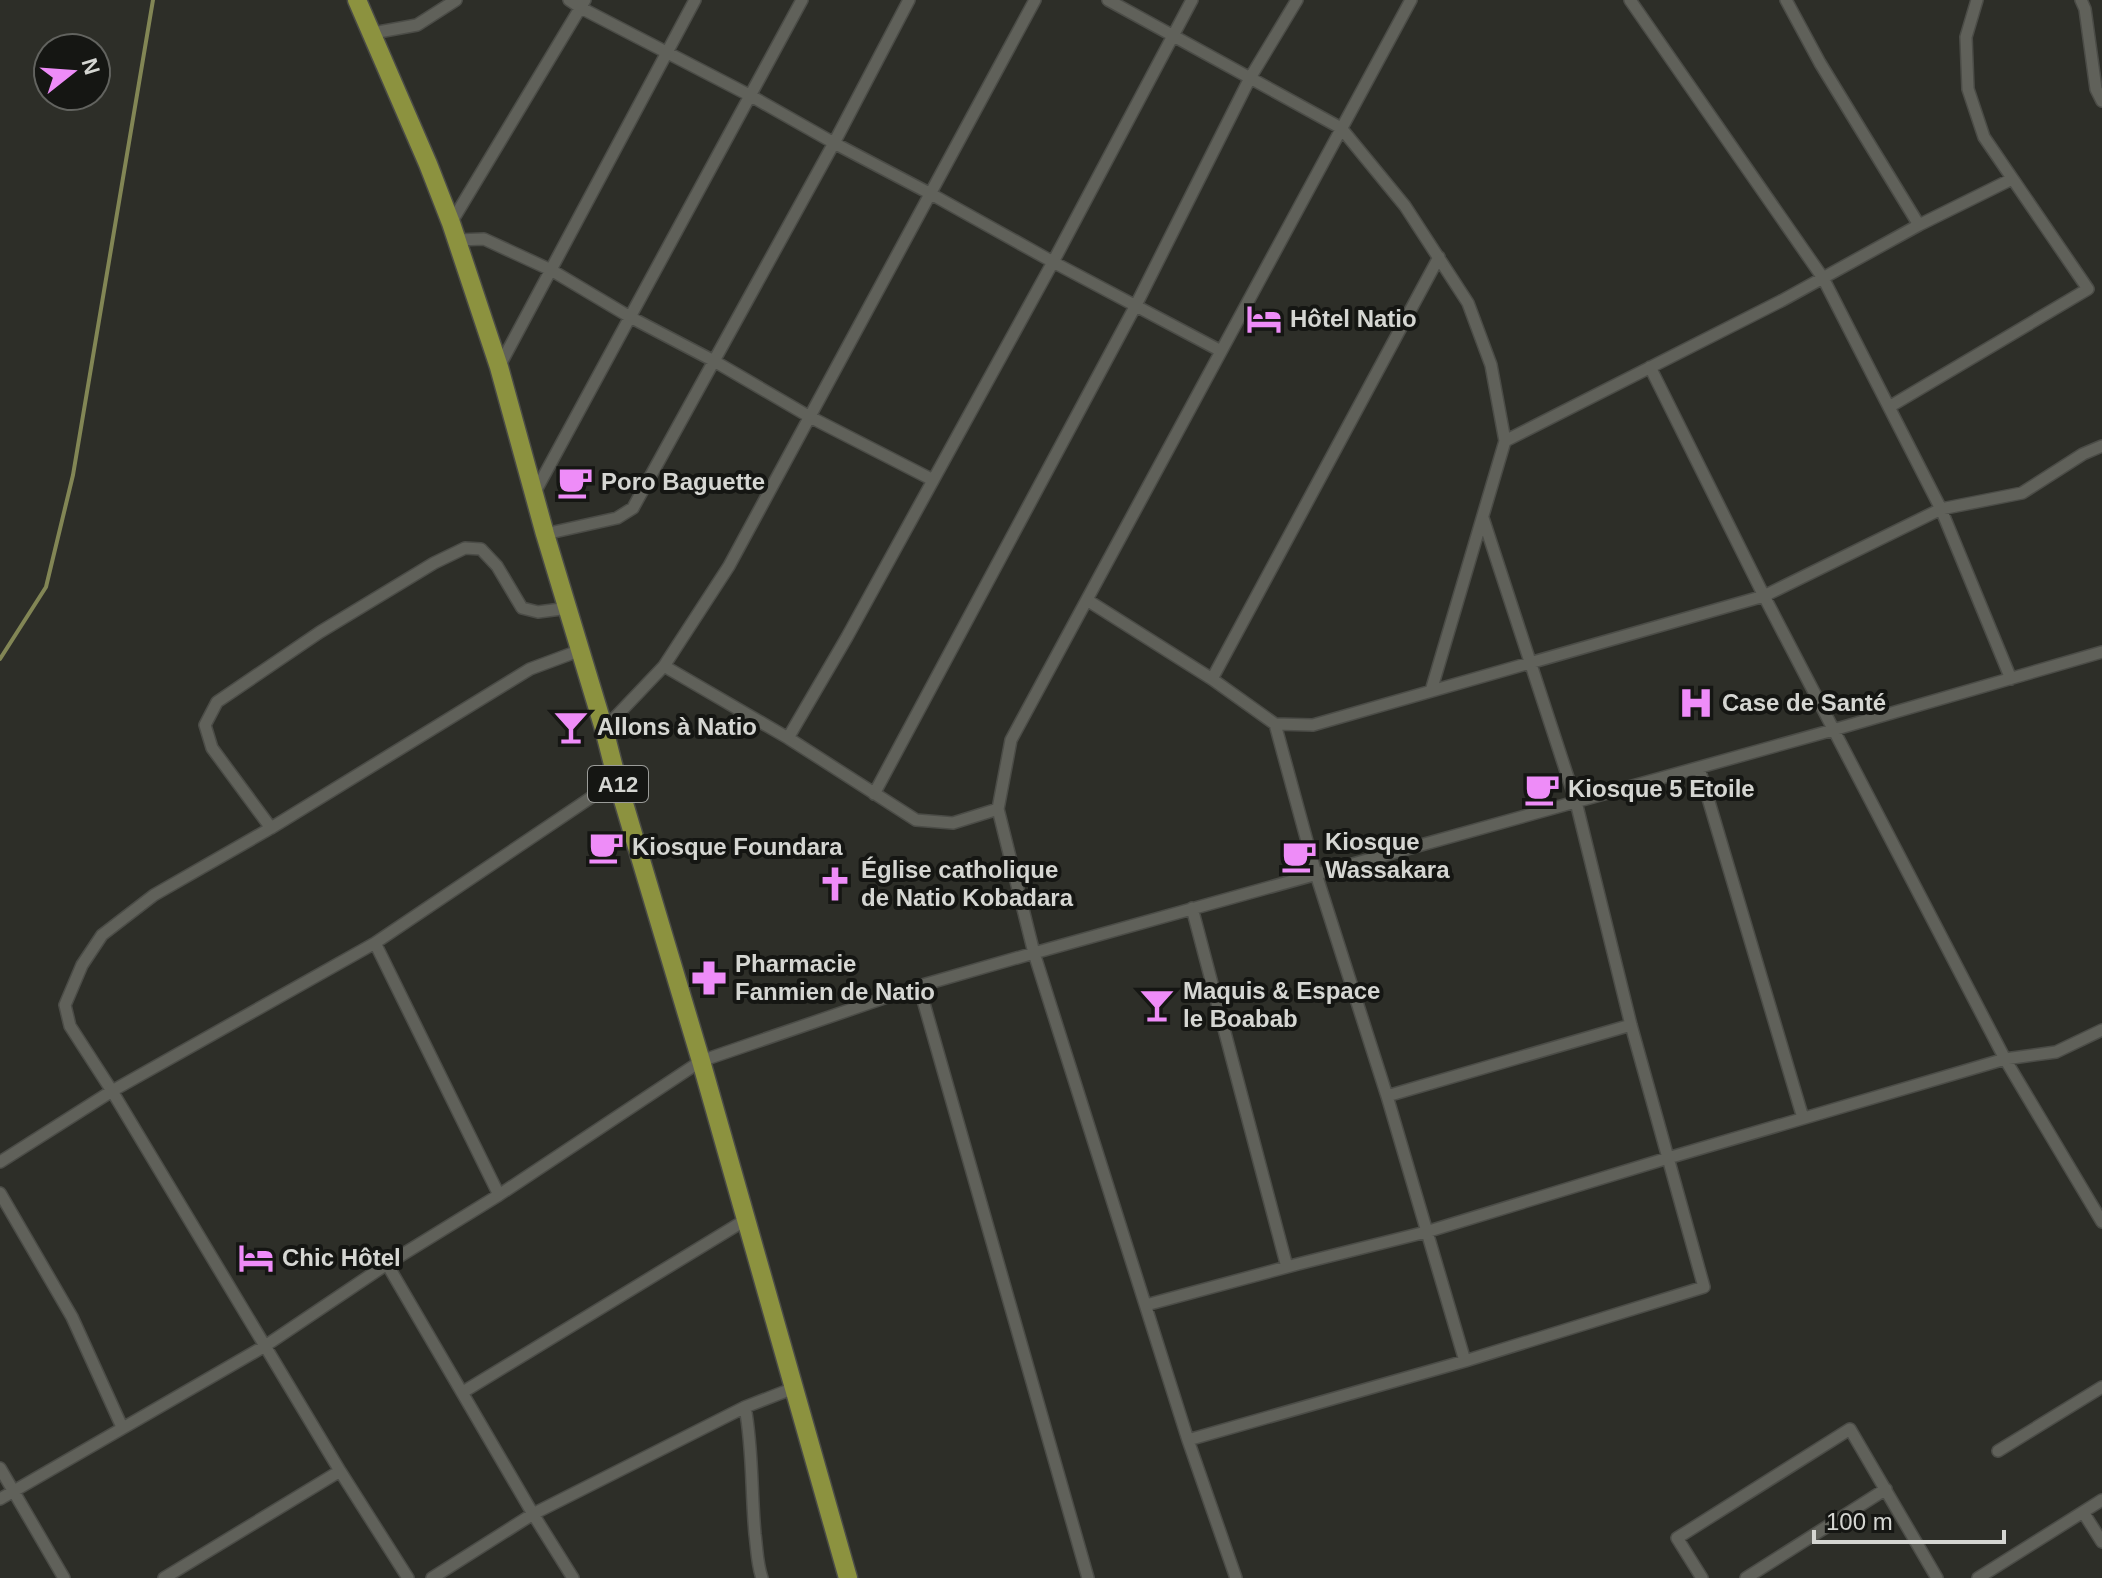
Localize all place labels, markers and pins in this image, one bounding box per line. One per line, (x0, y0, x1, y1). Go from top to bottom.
hotel icon: Hôtel Natio (1245, 300, 1283, 338)
place label: Hôtel Natio (1290, 305, 1417, 332)
cafe icon: Poro Baguette (556, 463, 594, 501)
place label: Poro Baguette (601, 468, 765, 495)
hospital icon: Case de Santé (1677, 684, 1715, 722)
place label: Case de Santé (1722, 689, 1886, 716)
bar icon: Allons à Natio (552, 708, 590, 746)
place label: Allons à Natio (597, 713, 757, 740)
cafe icon: Kiosque 5 Etoile (1523, 770, 1561, 808)
place label: Kiosque 5 Etoile (1568, 775, 1755, 802)
cafe icon: Kiosque Foundara (587, 828, 625, 866)
place label: Kiosque Wassakara (1325, 828, 1450, 883)
place label: Kiosque Foundara (632, 833, 843, 860)
cafe icon: Kiosque Wassakara (1280, 837, 1318, 875)
place label: Église catholique de Natio Kobadara (861, 856, 1074, 911)
church icon: Église catholique de Natio Kobadara (816, 865, 854, 903)
place label: Pharmacie Fanmien de Natio (735, 950, 935, 1005)
pharmacy icon: Pharmacie Fanmien de Natio (690, 959, 728, 997)
place label: Maquis & Espace le Boabab (1183, 977, 1380, 1032)
bar icon: Maquis & Espace le Boabab (1138, 986, 1176, 1024)
hotel icon: Chic Hôtel (237, 1239, 275, 1277)
place label: Chic Hôtel (282, 1244, 401, 1271)

